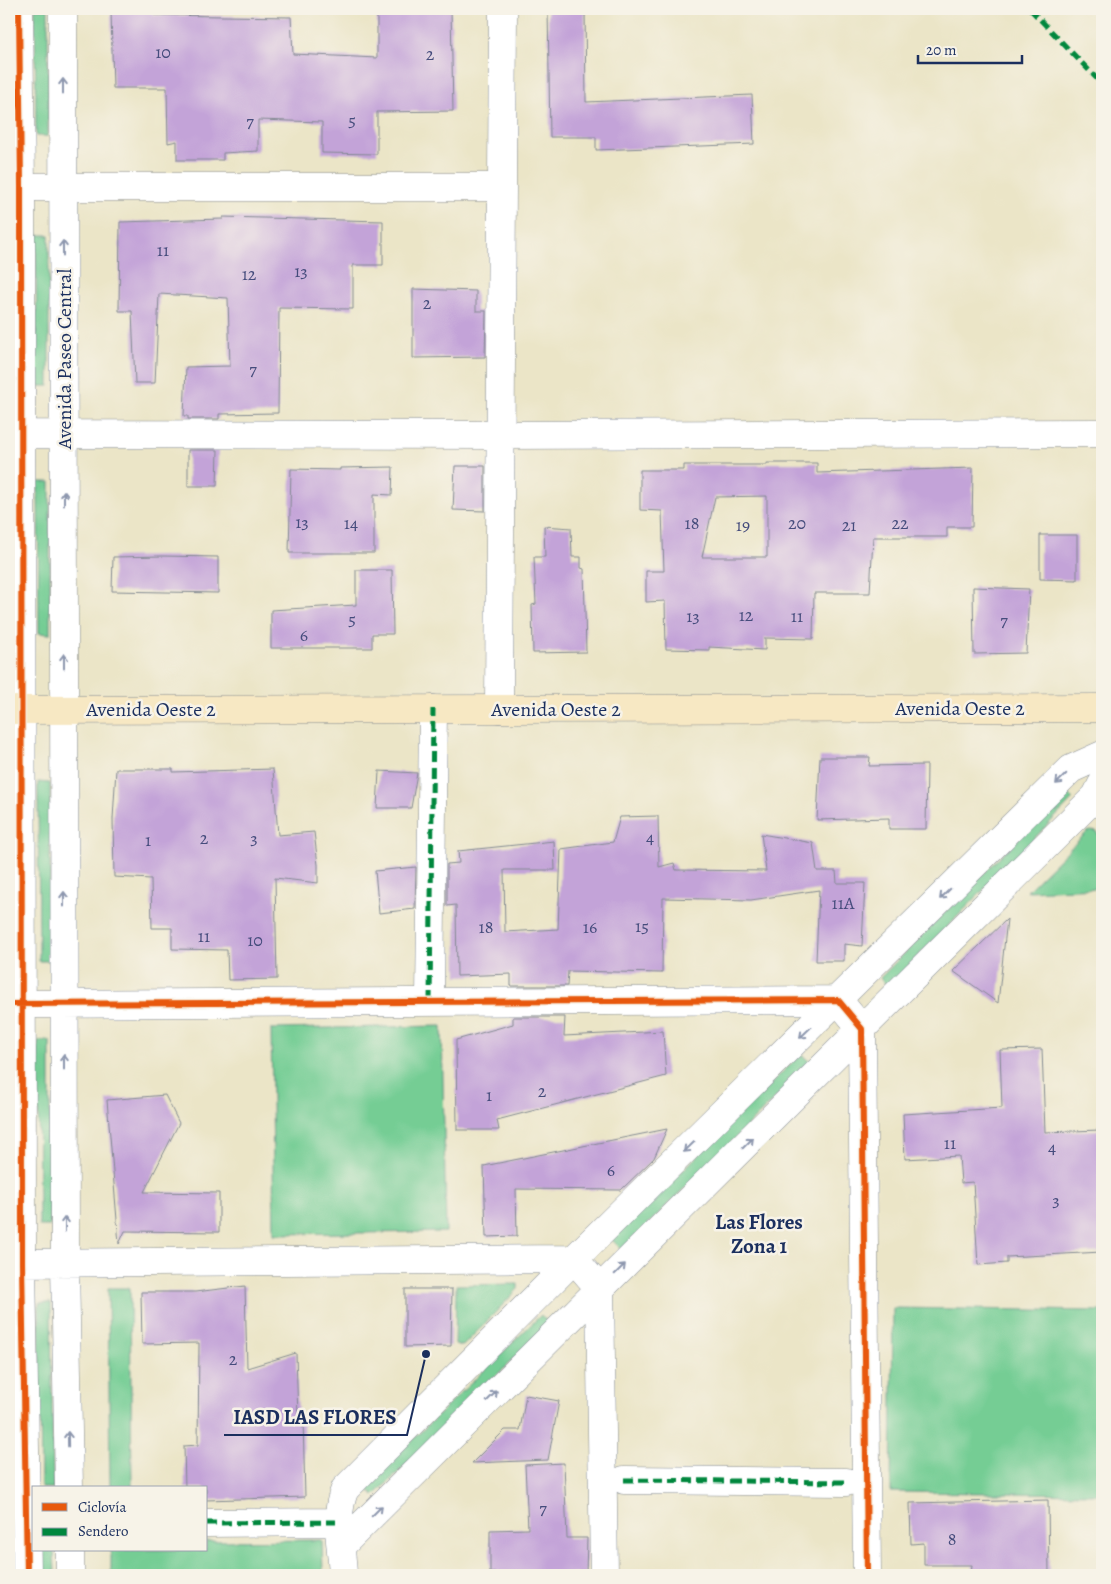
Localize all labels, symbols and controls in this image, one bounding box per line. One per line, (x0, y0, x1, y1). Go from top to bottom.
scale bar (918, 32, 1022, 64)
house number: 10 (155, 40, 171, 64)
text: 20 m (926, 40, 957, 60)
house number: 2 (426, 42, 435, 66)
one-way arrow (58, 78, 68, 94)
house number: 5 (348, 108, 356, 132)
house number: 7 (246, 109, 254, 133)
house number: 11 (157, 238, 169, 262)
one-way arrow (58, 240, 68, 256)
house number: 13 (294, 259, 308, 283)
house number: 12 (242, 262, 257, 286)
street label: Avenida Paseo Central (51, 269, 78, 450)
house number: 2 (423, 291, 432, 315)
house number: 7 (249, 357, 257, 381)
one-way arrow (59, 490, 69, 506)
house number: 13 (295, 510, 309, 534)
house number: 14 (344, 511, 358, 535)
house number: 18 (685, 511, 699, 535)
house number: 20 (788, 511, 806, 535)
house number: 22 (891, 511, 909, 535)
house number: 19 (736, 513, 750, 537)
house number: 21 (842, 513, 856, 537)
house number: 12 (739, 603, 754, 627)
house number: 13 (686, 604, 700, 628)
house number: 11 (791, 604, 803, 628)
house number: 5 (348, 607, 356, 631)
house number: 7 (1000, 608, 1008, 632)
house number: 6 (300, 623, 308, 647)
one-way arrow (59, 653, 69, 669)
street label: Avenida Oeste 2 (894, 695, 1025, 722)
street label: Avenida Oeste 2 (85, 696, 216, 723)
street label: Avenida Oeste 2 (490, 696, 621, 723)
one-way arrow (1054, 773, 1067, 785)
house number: 4 (646, 825, 654, 849)
house number: 2 (200, 826, 209, 850)
house number: 3 (250, 826, 258, 850)
house number: 1 (145, 828, 151, 852)
one-way arrow (939, 888, 951, 900)
one-way arrow (59, 891, 69, 908)
house number: 11A (832, 891, 855, 915)
house number: 15 (635, 914, 649, 938)
house number: 18 (479, 915, 493, 939)
house number: 16 (583, 915, 597, 939)
house number: 11 (198, 924, 210, 948)
house number: 10 (247, 928, 263, 952)
one-way arrow (799, 1027, 811, 1039)
one-way arrow (59, 1054, 69, 1070)
house number: 2 (538, 1079, 547, 1103)
house number: 1 (486, 1083, 492, 1107)
house number: 11 (944, 1131, 956, 1155)
house number: 4 (1048, 1135, 1056, 1159)
one-way arrow (741, 1137, 753, 1149)
one-way arrow (683, 1140, 695, 1153)
house number: 6 (607, 1158, 615, 1182)
house number: 3 (1052, 1188, 1060, 1212)
district label: Las Flores Zona 1 (715, 1208, 803, 1260)
one-way arrow (60, 1216, 70, 1232)
one-way arrow (613, 1263, 626, 1275)
house number: 2 (229, 1347, 238, 1371)
one-way arrow (486, 1390, 498, 1402)
callout: IASD LAS FLORES (224, 1399, 407, 1435)
text: IASD LAS FLORES (233, 1403, 397, 1431)
one-way arrow (63, 1431, 73, 1448)
legend (32, 1486, 208, 1552)
house number: 7 (539, 1496, 547, 1520)
text: Ciclovía (78, 1497, 126, 1517)
one-way arrow (371, 1505, 383, 1517)
text: Sendero (78, 1521, 128, 1541)
house number: 8 (948, 1527, 956, 1551)

